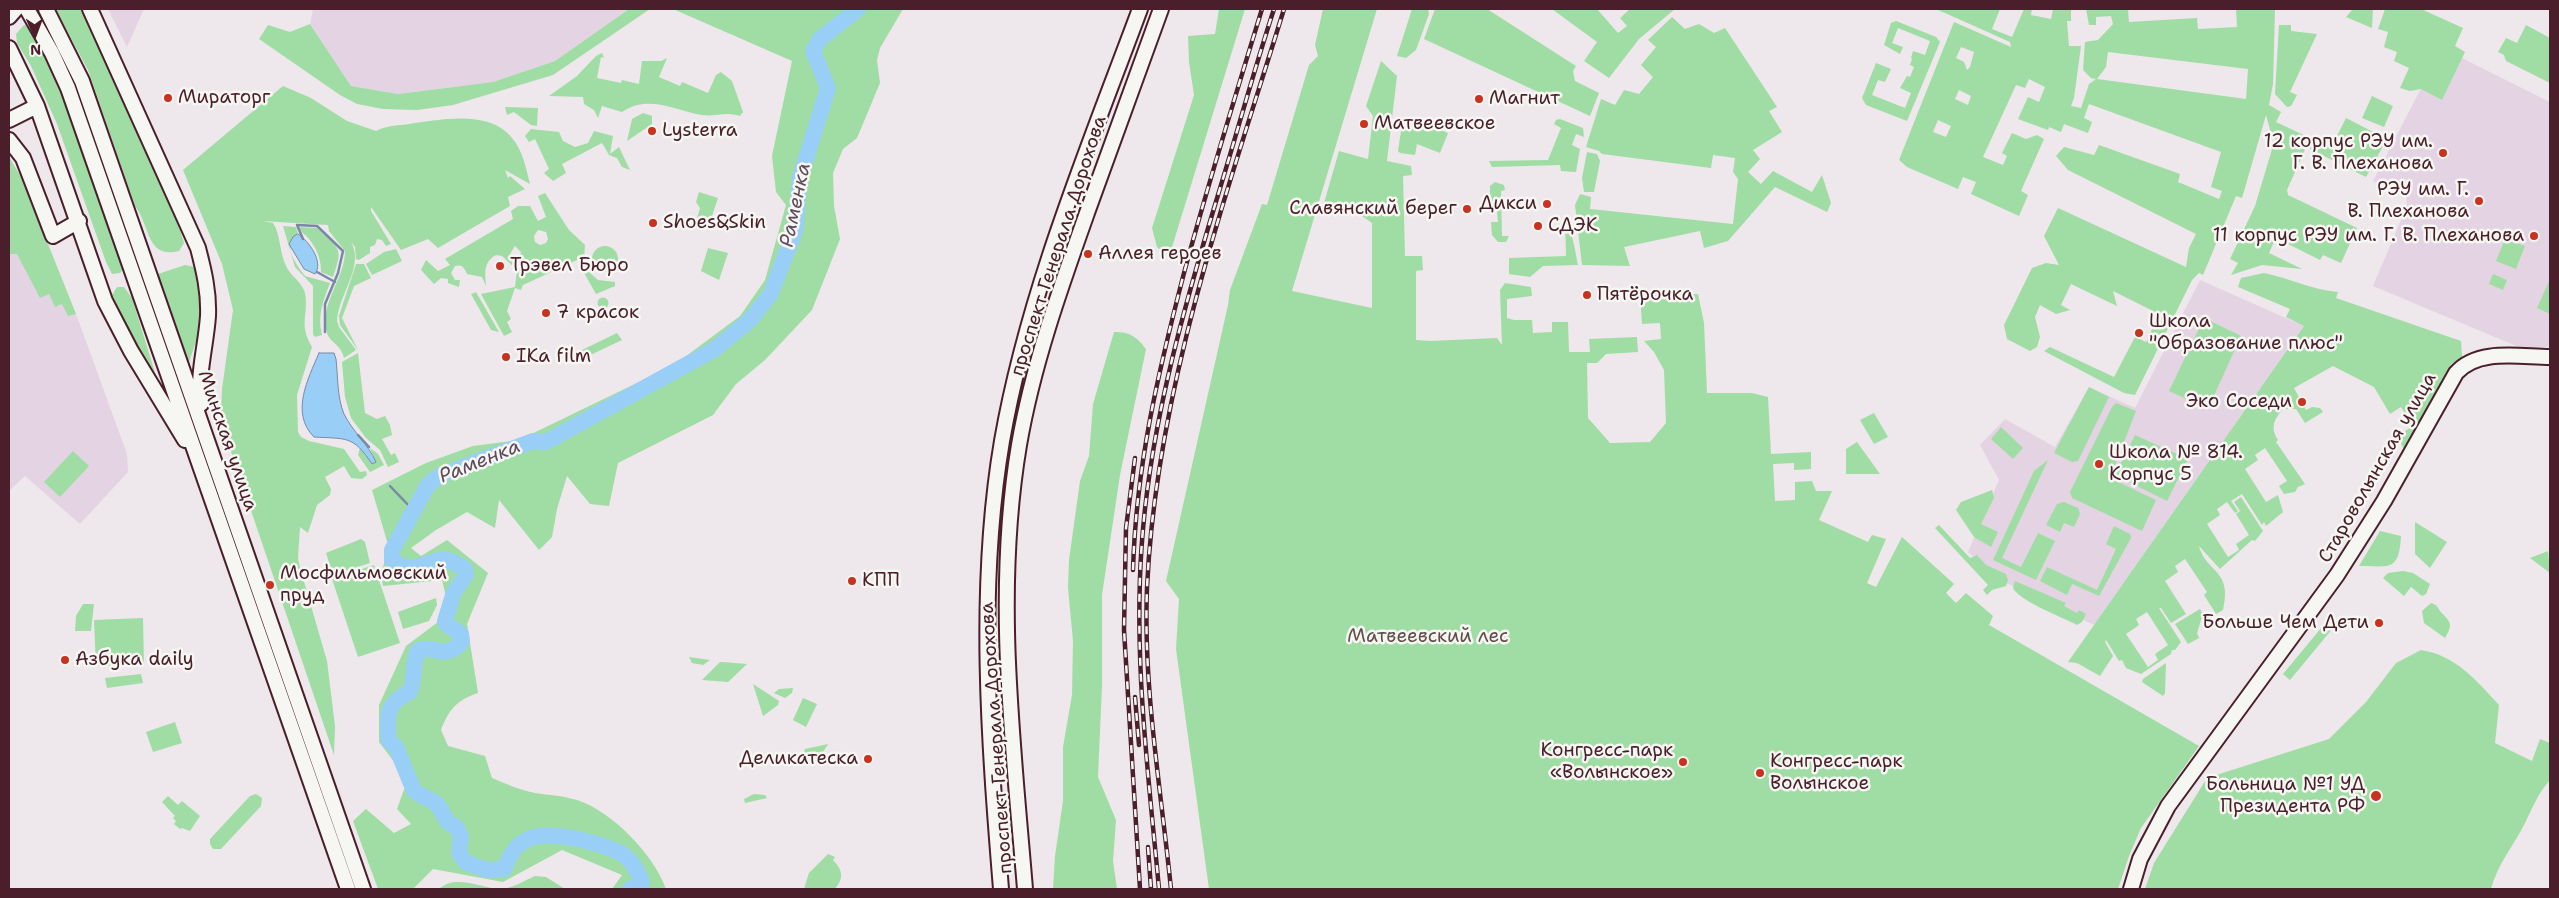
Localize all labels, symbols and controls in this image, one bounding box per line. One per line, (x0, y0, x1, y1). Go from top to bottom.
north arrow (10, 10, 60, 60)
text: N (30, 41, 41, 59)
place label: Мираторг (178, 87, 270, 109)
place label: Магнит (1489, 88, 1560, 110)
marker: Мираторг (162, 92, 174, 104)
marker: Магнит (1473, 93, 1485, 105)
street label: проспект Генерала Дорохова (1006, 113, 1112, 379)
place label: Матвеевское (1374, 113, 1496, 135)
marker: Матвеевское (1358, 118, 1370, 130)
place label: Lysterra (662, 120, 737, 142)
marker: Lysterra (646, 125, 658, 137)
place label: 12 корпус РЭУ им. Г. В. Плеханова (2264, 131, 2433, 175)
marker: 12 корпус РЭУ им. Г. В. Плеханова (2437, 147, 2449, 159)
water label: Раменка (775, 161, 817, 249)
place label: РЭУ им. Г. В. Плеханова (2347, 179, 2469, 223)
place label: Дикси (1479, 193, 1537, 215)
marker: РЭУ им. Г. В. Плеханова (2473, 195, 2485, 207)
place label: Славянский берег (1289, 198, 1457, 220)
marker: Дикси (1541, 198, 1553, 210)
marker: Славянский берег (1461, 203, 1473, 215)
place label: Shoes&Skin (663, 212, 766, 234)
place label: СДЭК (1548, 215, 1598, 237)
marker: Shoes&Skin (647, 217, 659, 229)
marker: СДЭК (1532, 220, 1544, 232)
place label: 11 корпус РЭУ им. Г. В. Плеханова (2213, 225, 2524, 247)
marker: 11 корпус РЭУ им. Г. В. Плеханова (2528, 230, 2540, 242)
place label: Аллея героев (1098, 243, 1222, 265)
marker: Аллея героев (1082, 248, 1094, 260)
place label: Трэвел Бюро (510, 255, 629, 277)
marker: Трэвел Бюро (494, 260, 506, 272)
place label: Пятёрочка (1597, 284, 1693, 306)
marker: Пятёрочка (1581, 289, 1593, 301)
place label: 7 красок (556, 302, 639, 324)
marker: 7 красок (540, 307, 552, 319)
place label: Школа "Образование плюс" (2149, 311, 2343, 355)
marker: Школа "Образование плюс" (2133, 327, 2145, 339)
place label: IKa film (516, 346, 591, 368)
marker: IKa film (500, 351, 512, 363)
street label: Минская улица (192, 368, 262, 514)
street label: Староволынская улица (2314, 369, 2442, 567)
place label: Эко Соседи (2186, 391, 2292, 413)
marker: Эко Соседи (2296, 396, 2308, 408)
water label: Раменка (436, 435, 524, 489)
place label: Школа № 814. Корпус 5 (2109, 442, 2243, 486)
marker: Школа № 814. Корпус 5 (2093, 458, 2105, 470)
place label: Мосфильмовский пруд (280, 563, 447, 607)
place label: КПП (862, 570, 900, 592)
marker: КПП (846, 575, 858, 587)
marker: Мосфильмовский пруд (264, 579, 276, 591)
street label: проспект Генерала Дорохова (976, 601, 1018, 875)
place label: Больше Чем Дети (2202, 612, 2369, 634)
marker: Больше Чем Дети (2373, 617, 2385, 629)
park label: Матвеевский лес (1347, 626, 1509, 648)
place label: Азбука daily (75, 649, 194, 671)
marker: Азбука daily (59, 654, 71, 666)
place label: Конгресс-парк «Волынское» (1541, 740, 1673, 784)
place label: Деликатеска (739, 748, 858, 770)
place label: Конгресс-парк Волынское (1770, 751, 1902, 795)
marker: Деликатеска (862, 753, 874, 765)
marker: Конгресс-парк «Волынское» (1677, 756, 1689, 768)
marker: Конгресс-парк Волынское (1754, 767, 1766, 779)
place label: Больница №1 УД Президента РФ (2205, 774, 2365, 818)
marker: Больница №1 УД Президента РФ (2369, 789, 2383, 803)

